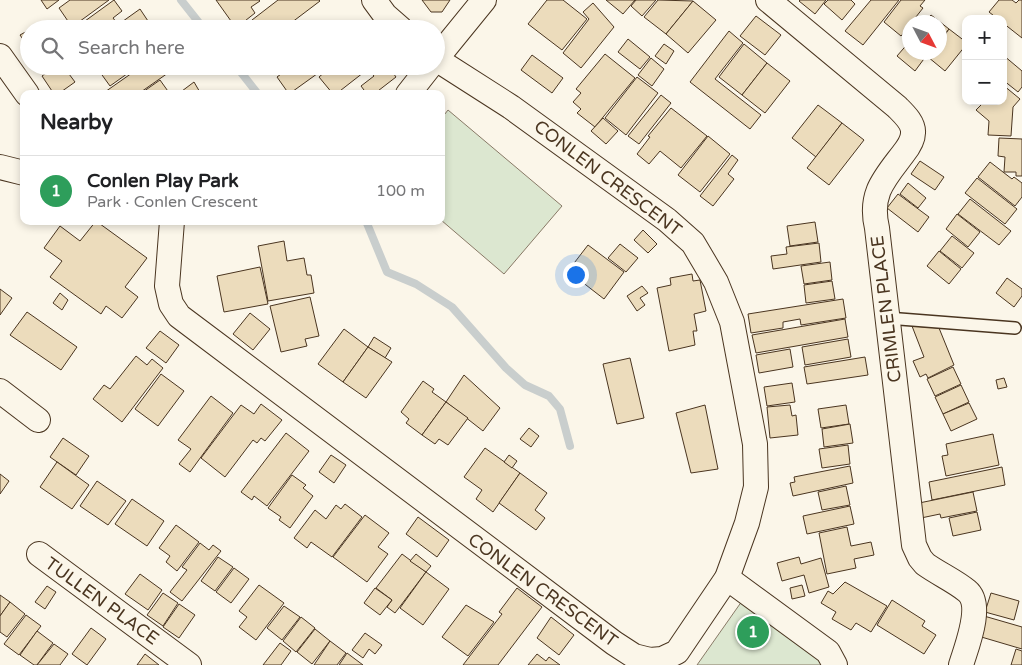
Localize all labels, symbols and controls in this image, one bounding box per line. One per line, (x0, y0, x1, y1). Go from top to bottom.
north arrow (902, 15, 947, 60)
map controls (962, 15, 1007, 105)
button: + (962, 15, 1007, 60)
search box (20, 20, 445, 75)
icon: search (38, 34, 66, 62)
text: Search here (78, 37, 185, 59)
button: − (962, 60, 1007, 105)
text: Nearby (40, 110, 113, 135)
street label: CONLEN CRESCENT (530, 115, 686, 241)
text: Conlen Play Park (87, 170, 239, 192)
text: 1 (51, 181, 61, 201)
text: 100 m (376, 181, 425, 201)
text: Park · Conlen Crescent (87, 192, 258, 212)
street label: CRIMLEN PLACE (866, 234, 906, 384)
your location (563, 262, 589, 288)
street label: CONLEN CRESCENT (464, 528, 622, 652)
street label: TULLEN PLACE (41, 552, 163, 650)
pin: 1 (737, 613, 769, 651)

